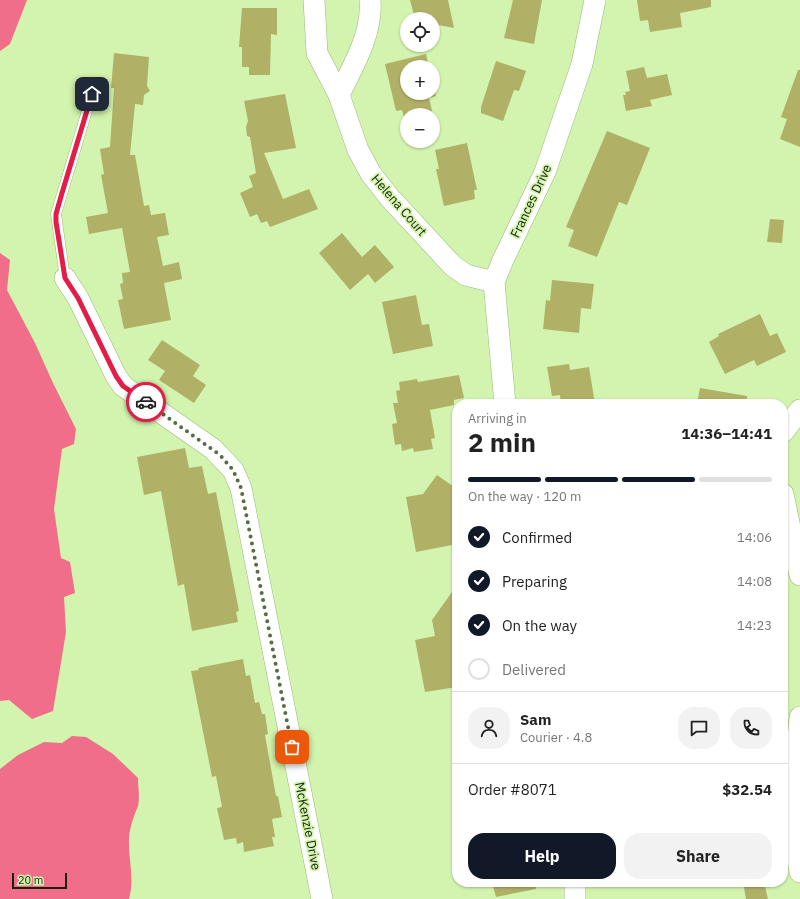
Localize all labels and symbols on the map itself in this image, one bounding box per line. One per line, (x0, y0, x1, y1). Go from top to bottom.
pin (75, 77, 109, 111)
street label: Frances Drive (507, 162, 555, 240)
street label: Helena Court (367, 171, 431, 239)
courier (126, 382, 166, 422)
pin (275, 730, 309, 764)
street label: McKenzie Drive (291, 781, 325, 871)
scale bar (12, 871, 67, 890)

